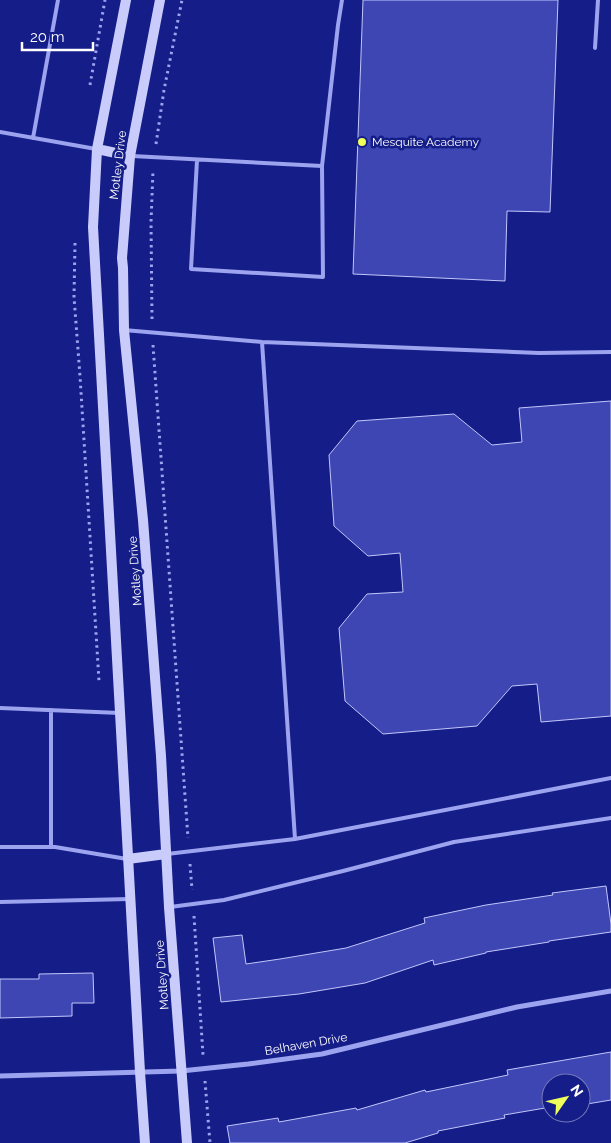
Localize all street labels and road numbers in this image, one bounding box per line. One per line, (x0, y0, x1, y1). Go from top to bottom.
street label: Motley Drive (107, 130, 129, 200)
street label: Motley Drive (126, 536, 144, 606)
street label: Motley Drive (153, 940, 171, 1010)
street label: Belhaven Drive (264, 1030, 348, 1058)

